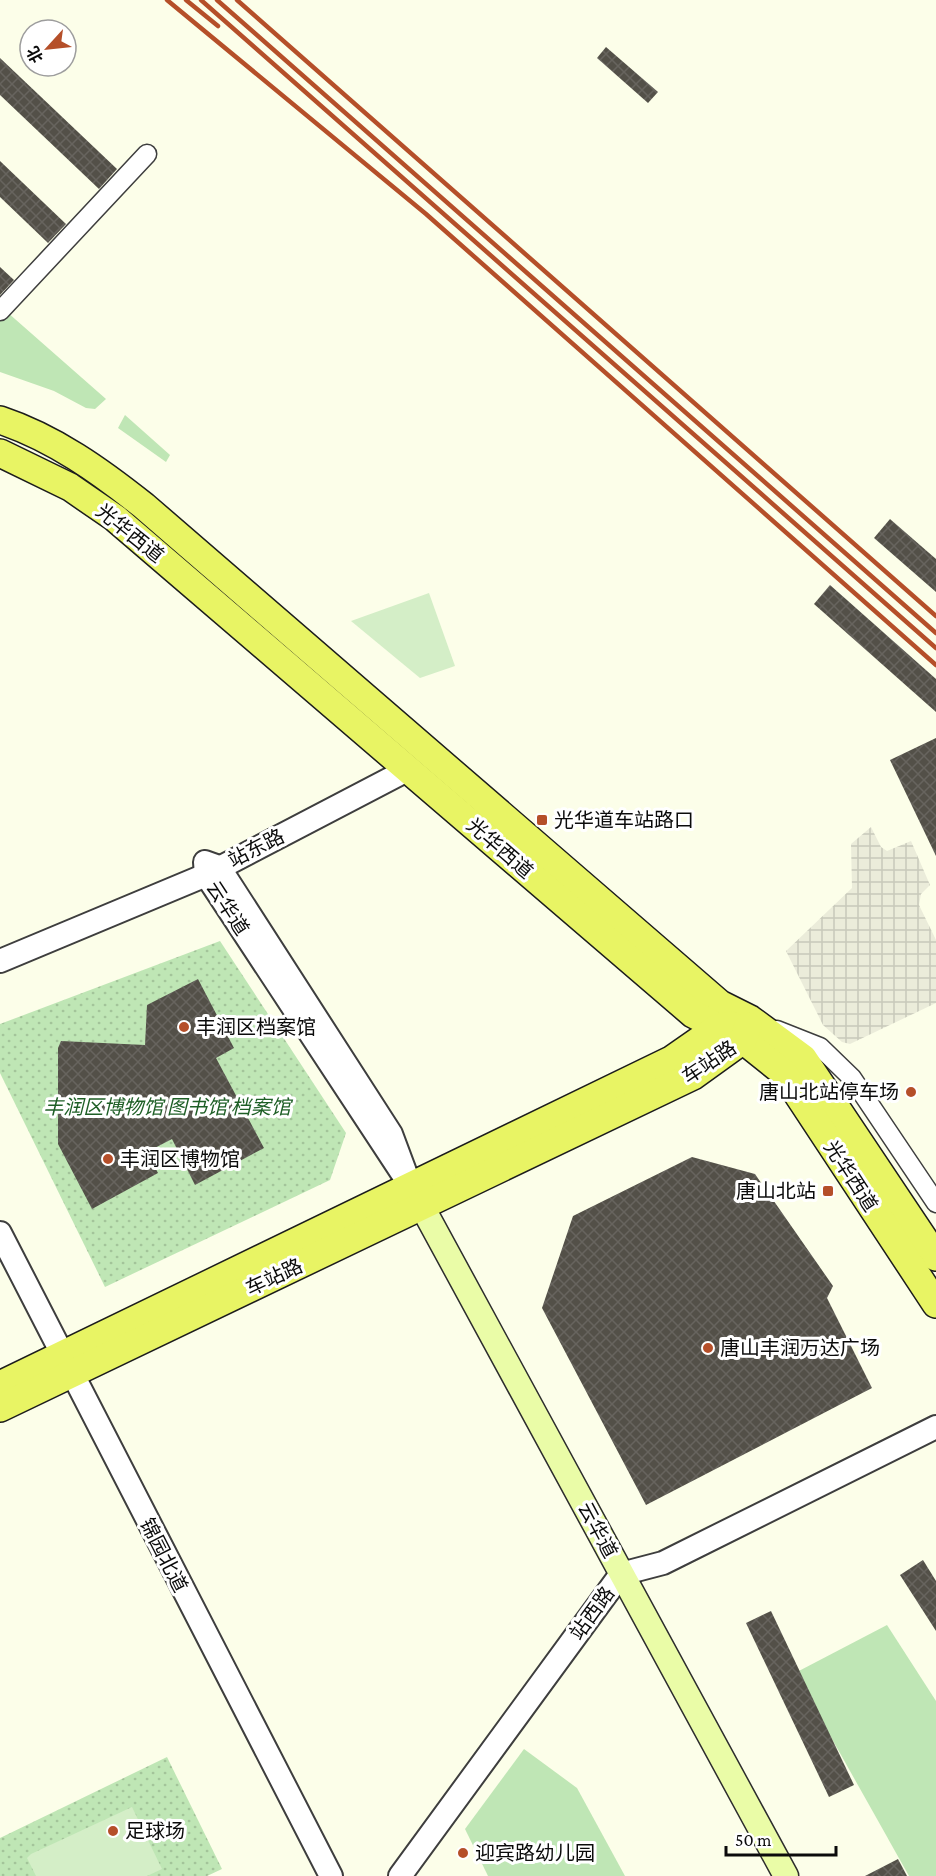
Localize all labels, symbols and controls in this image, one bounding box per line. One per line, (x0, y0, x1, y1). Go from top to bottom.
north arrow (18, 18, 78, 78)
text: 北 (24, 44, 46, 66)
street label: 光华西道 (92, 499, 168, 567)
place label: 光华道车站路口 (554, 809, 694, 831)
street label: 光华西道 (463, 813, 537, 883)
marker: 光华道车站路口 (535, 813, 549, 827)
street label: 站东路 (224, 825, 288, 871)
street label: 云华道 (202, 877, 254, 939)
place label: 丰润区档案馆 (196, 1016, 316, 1038)
marker: 丰润区档案馆 (177, 1020, 191, 1034)
street label: 车站路 (678, 1036, 740, 1088)
place label: 唐山北站停车场 (759, 1081, 899, 1103)
marker: 唐山北站停车场 (904, 1085, 918, 1099)
park label: 丰润区博物馆 图书馆 档案馆 (43, 1096, 294, 1118)
street label: 光华西道 (820, 1136, 882, 1216)
place label: 丰润区博物馆 (120, 1148, 240, 1170)
marker: 丰润区博物馆 (101, 1152, 115, 1166)
place label: 唐山北站 (736, 1180, 816, 1202)
marker: 唐山北站 (821, 1184, 835, 1198)
street label: 车站路 (242, 1254, 306, 1300)
place label: 唐山丰润万达广场 (720, 1337, 880, 1359)
marker: 唐山丰润万达广场 (701, 1341, 715, 1355)
street label: 云华道 (574, 1498, 622, 1562)
street label: 锦园北道 (136, 1514, 192, 1596)
street label: 站西路 (565, 1582, 619, 1644)
scale bar (726, 1819, 836, 1857)
place label: 足球场 (125, 1820, 185, 1842)
marker: 足球场 (106, 1824, 120, 1838)
text: 50 m (735, 1830, 772, 1850)
place label: 迎宾路幼儿园 (475, 1842, 595, 1864)
marker: 迎宾路幼儿园 (456, 1846, 470, 1860)

